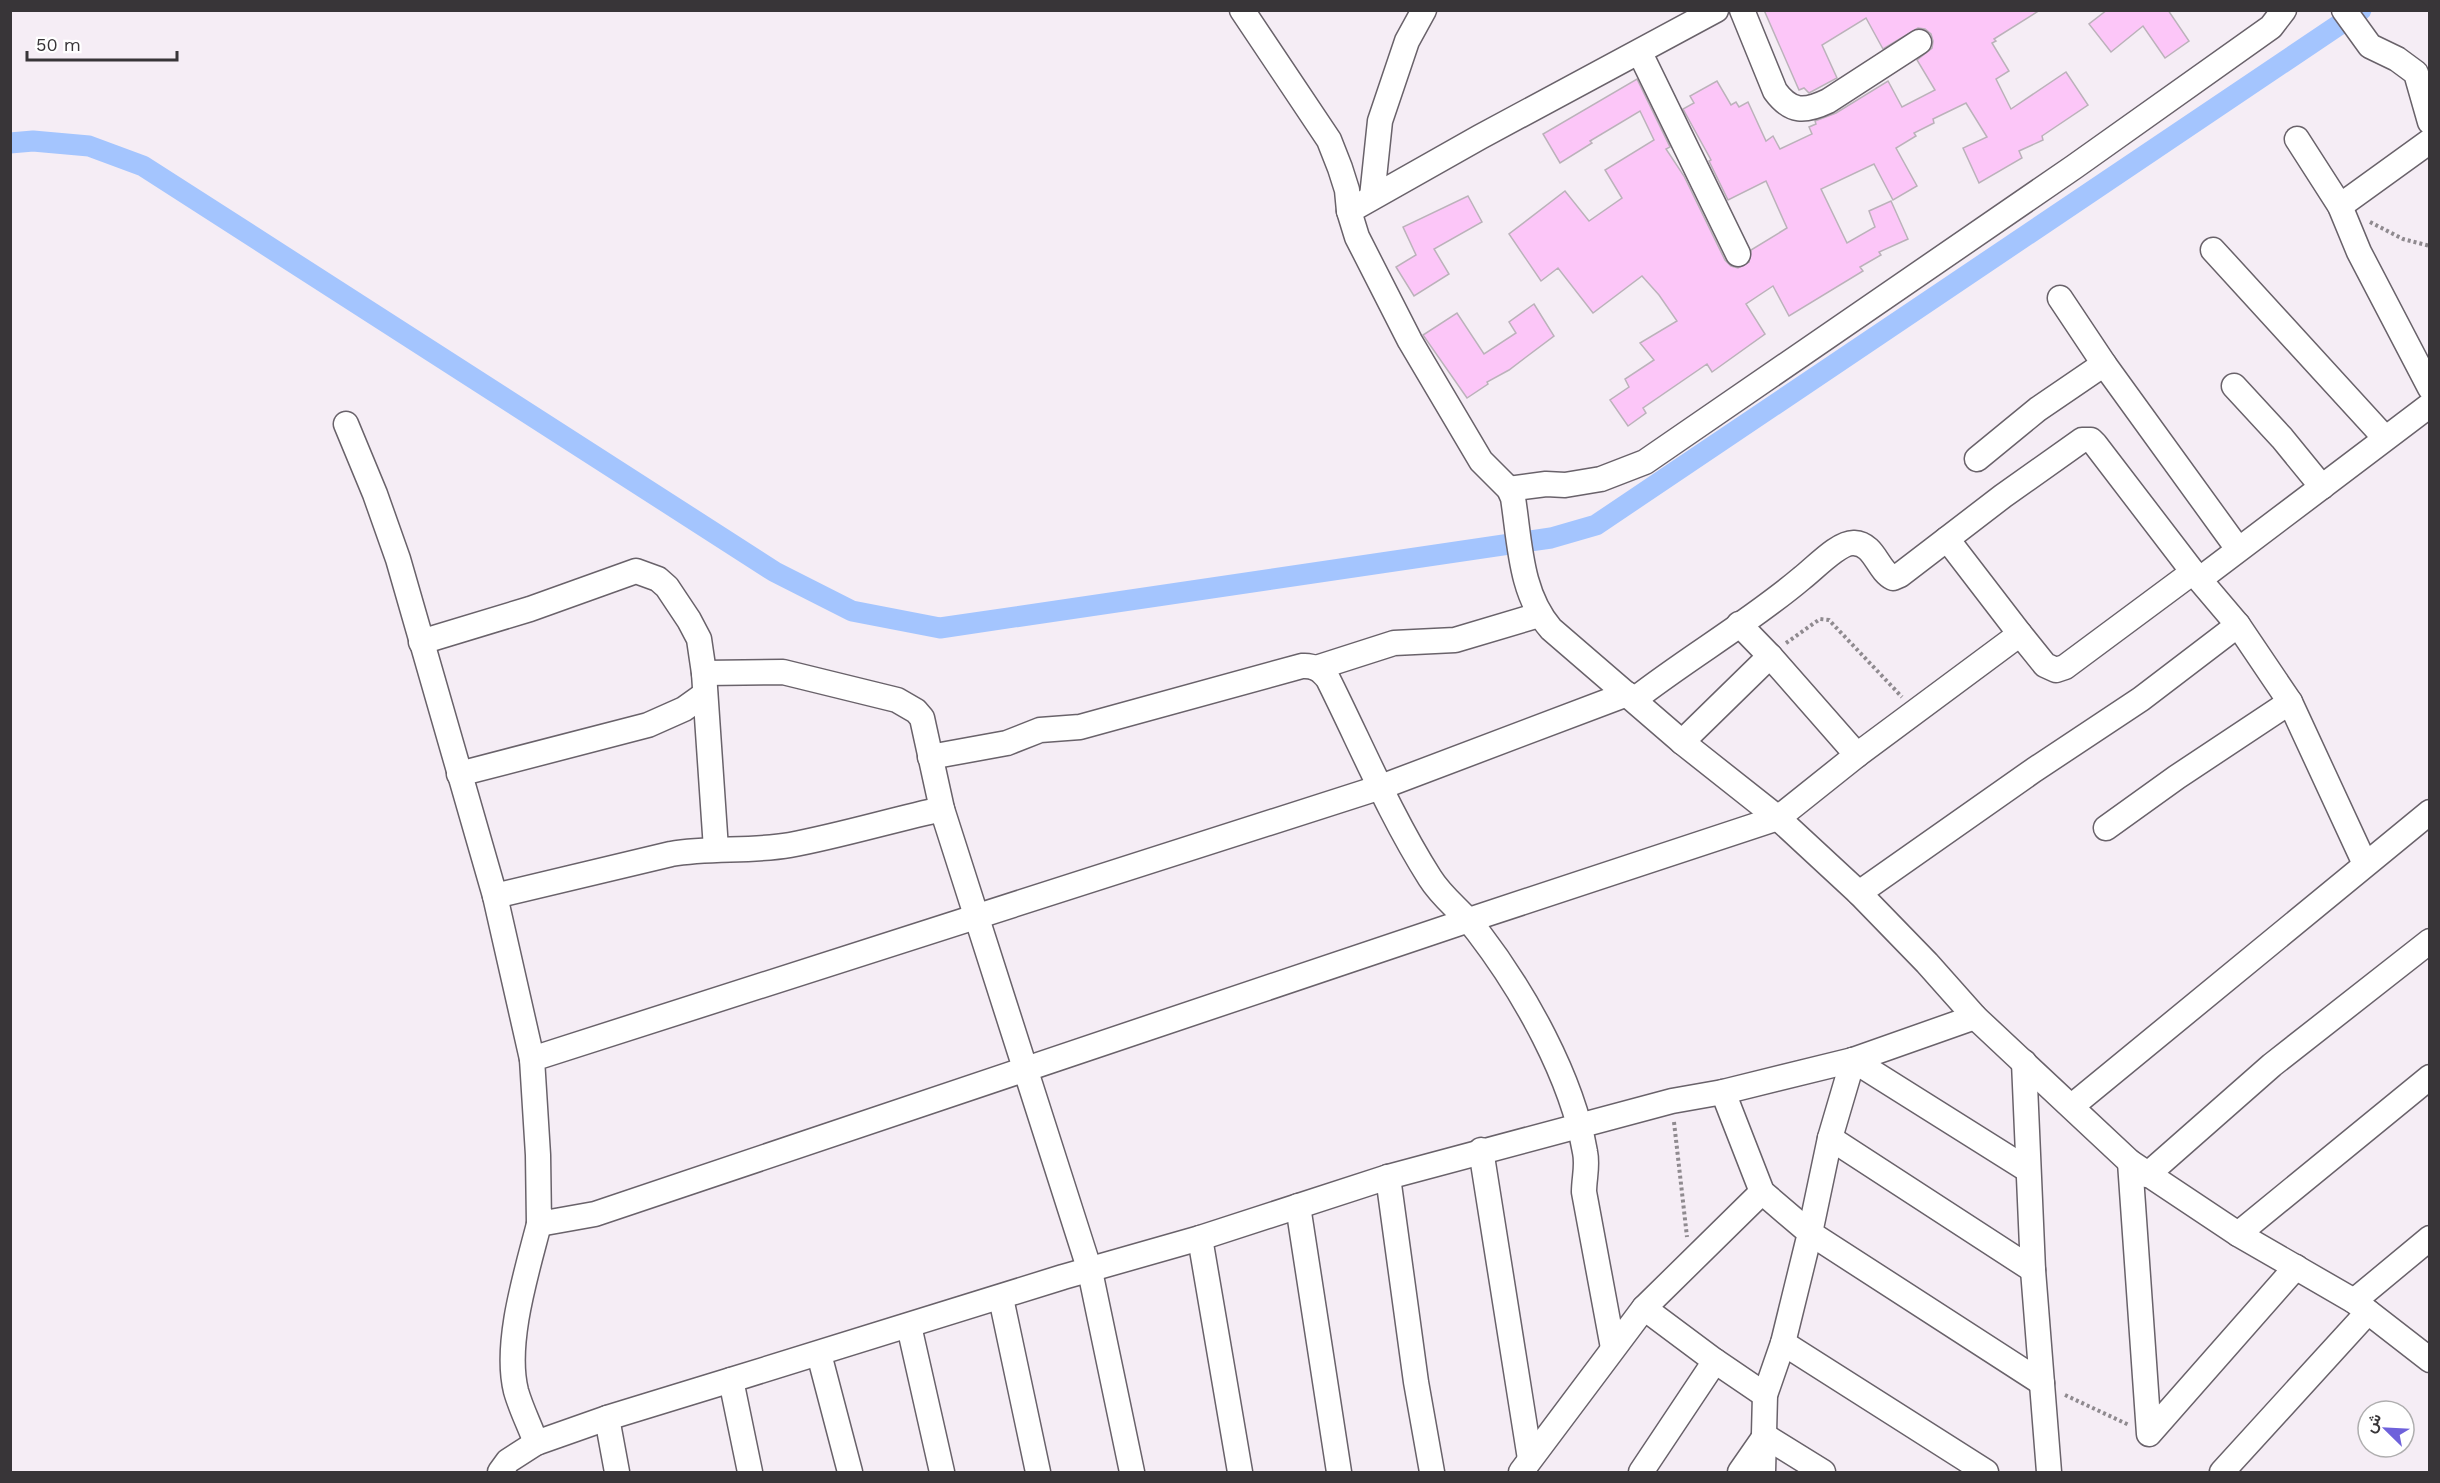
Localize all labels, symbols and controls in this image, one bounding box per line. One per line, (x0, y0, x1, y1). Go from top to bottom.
scale bar (27, 24, 177, 62)
text: 50 m (36, 34, 81, 55)
north arrow (2356, 1399, 2416, 1459)
text: ش (2360, 1410, 2385, 1436)

